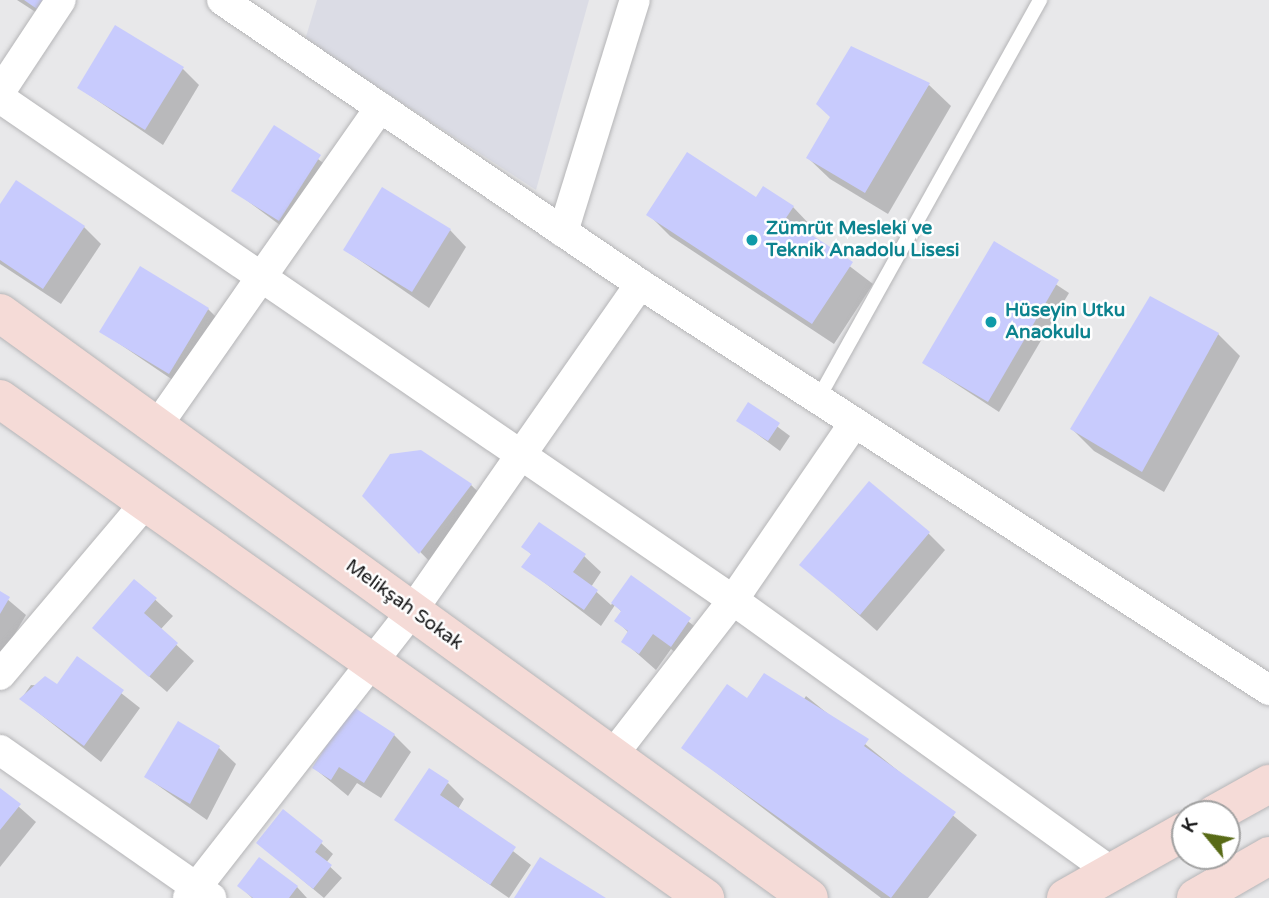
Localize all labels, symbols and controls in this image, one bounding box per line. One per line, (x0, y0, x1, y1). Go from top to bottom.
place label: Zümrüt Mesleki ve Teknik Anadolu Lisesi (766, 218, 960, 262)
marker: Zümrüt Mesleki ve Teknik Anadolu Lisesi (744, 232, 760, 248)
place label: Hüseyin Utku Anaokulu (1005, 300, 1125, 344)
marker: Hüseyin Utku Anaokulu (983, 314, 999, 330)
street label: Melikşah Sokak (341, 555, 467, 655)
north arrow (1171, 800, 1241, 870)
text: K (1177, 814, 1202, 837)

